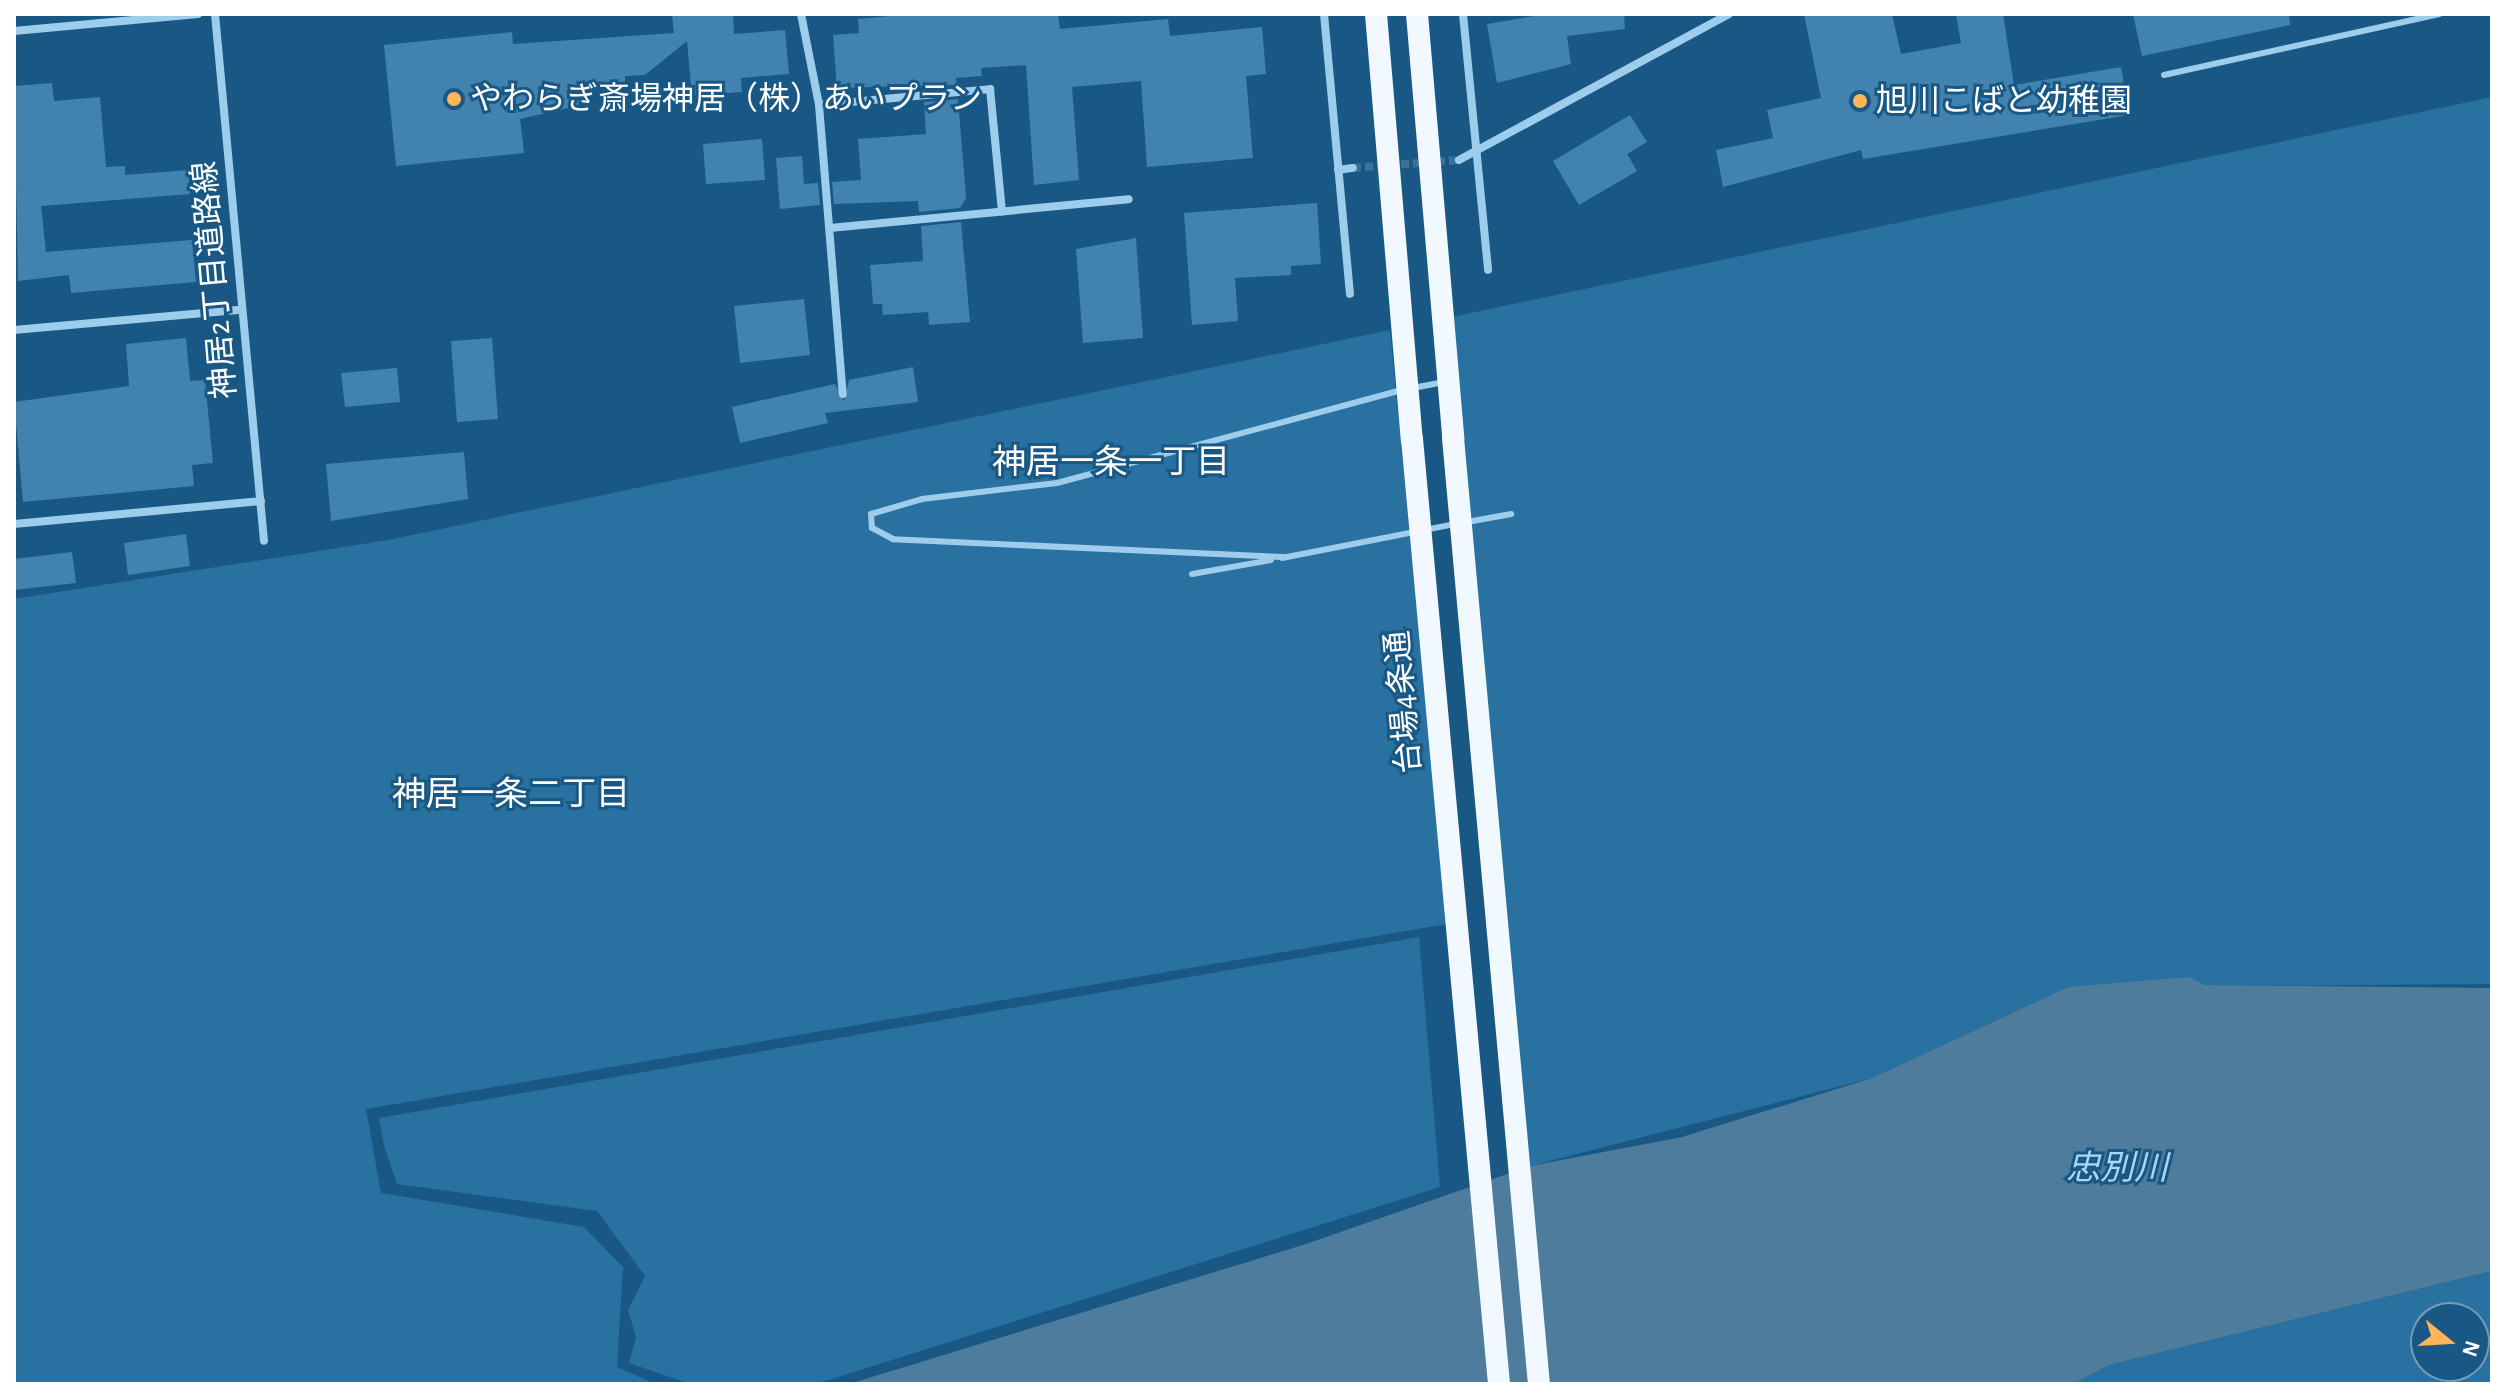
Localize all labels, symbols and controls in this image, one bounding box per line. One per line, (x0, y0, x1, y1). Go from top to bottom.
place label: やわらぎ斎場神居（株）あいプラン (470, 80, 982, 118)
place label: 旭川こばと幼稚園 (1876, 82, 2132, 120)
marker: やわらぎ斎場神居（株）あいプラン (445, 90, 463, 108)
marker: 旭川こばと幼稚園 (1851, 92, 1869, 110)
street label: 神居2丁目道路線 (185, 160, 245, 400)
district label: 神居一条一丁目 (992, 444, 1230, 484)
street label: 台場4条通 (1379, 629, 1429, 775)
district label: 神居一条二丁目 (392, 776, 630, 816)
water label: 忠別川 (2066, 1150, 2168, 1190)
north arrow (2410, 1302, 2490, 1382)
text: N (2458, 1338, 2484, 1359)

